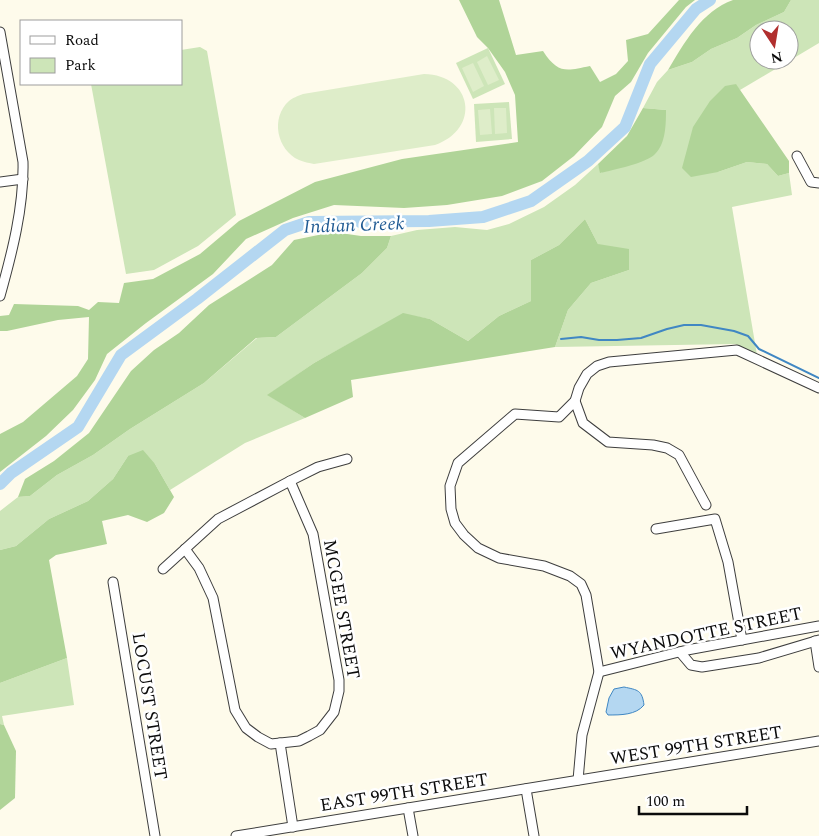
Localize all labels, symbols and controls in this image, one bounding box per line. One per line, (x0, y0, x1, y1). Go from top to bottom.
legend (20, 20, 182, 85)
north arrow (749, 20, 799, 70)
text: Road (65, 29, 99, 52)
text: N (769, 46, 784, 69)
text: Park (65, 54, 96, 77)
water label: Indian Creek (303, 209, 405, 242)
street label: MCGEE STREET (316, 537, 367, 681)
street label: WYANDOTTE STREET (608, 600, 804, 667)
street label: LOCUST STREET (125, 631, 174, 782)
street label: WEST 99TH STREET (608, 719, 784, 772)
street label: EAST 99TH STREET (318, 766, 490, 819)
scale bar (639, 784, 746, 816)
text: 100 m (646, 790, 685, 813)

